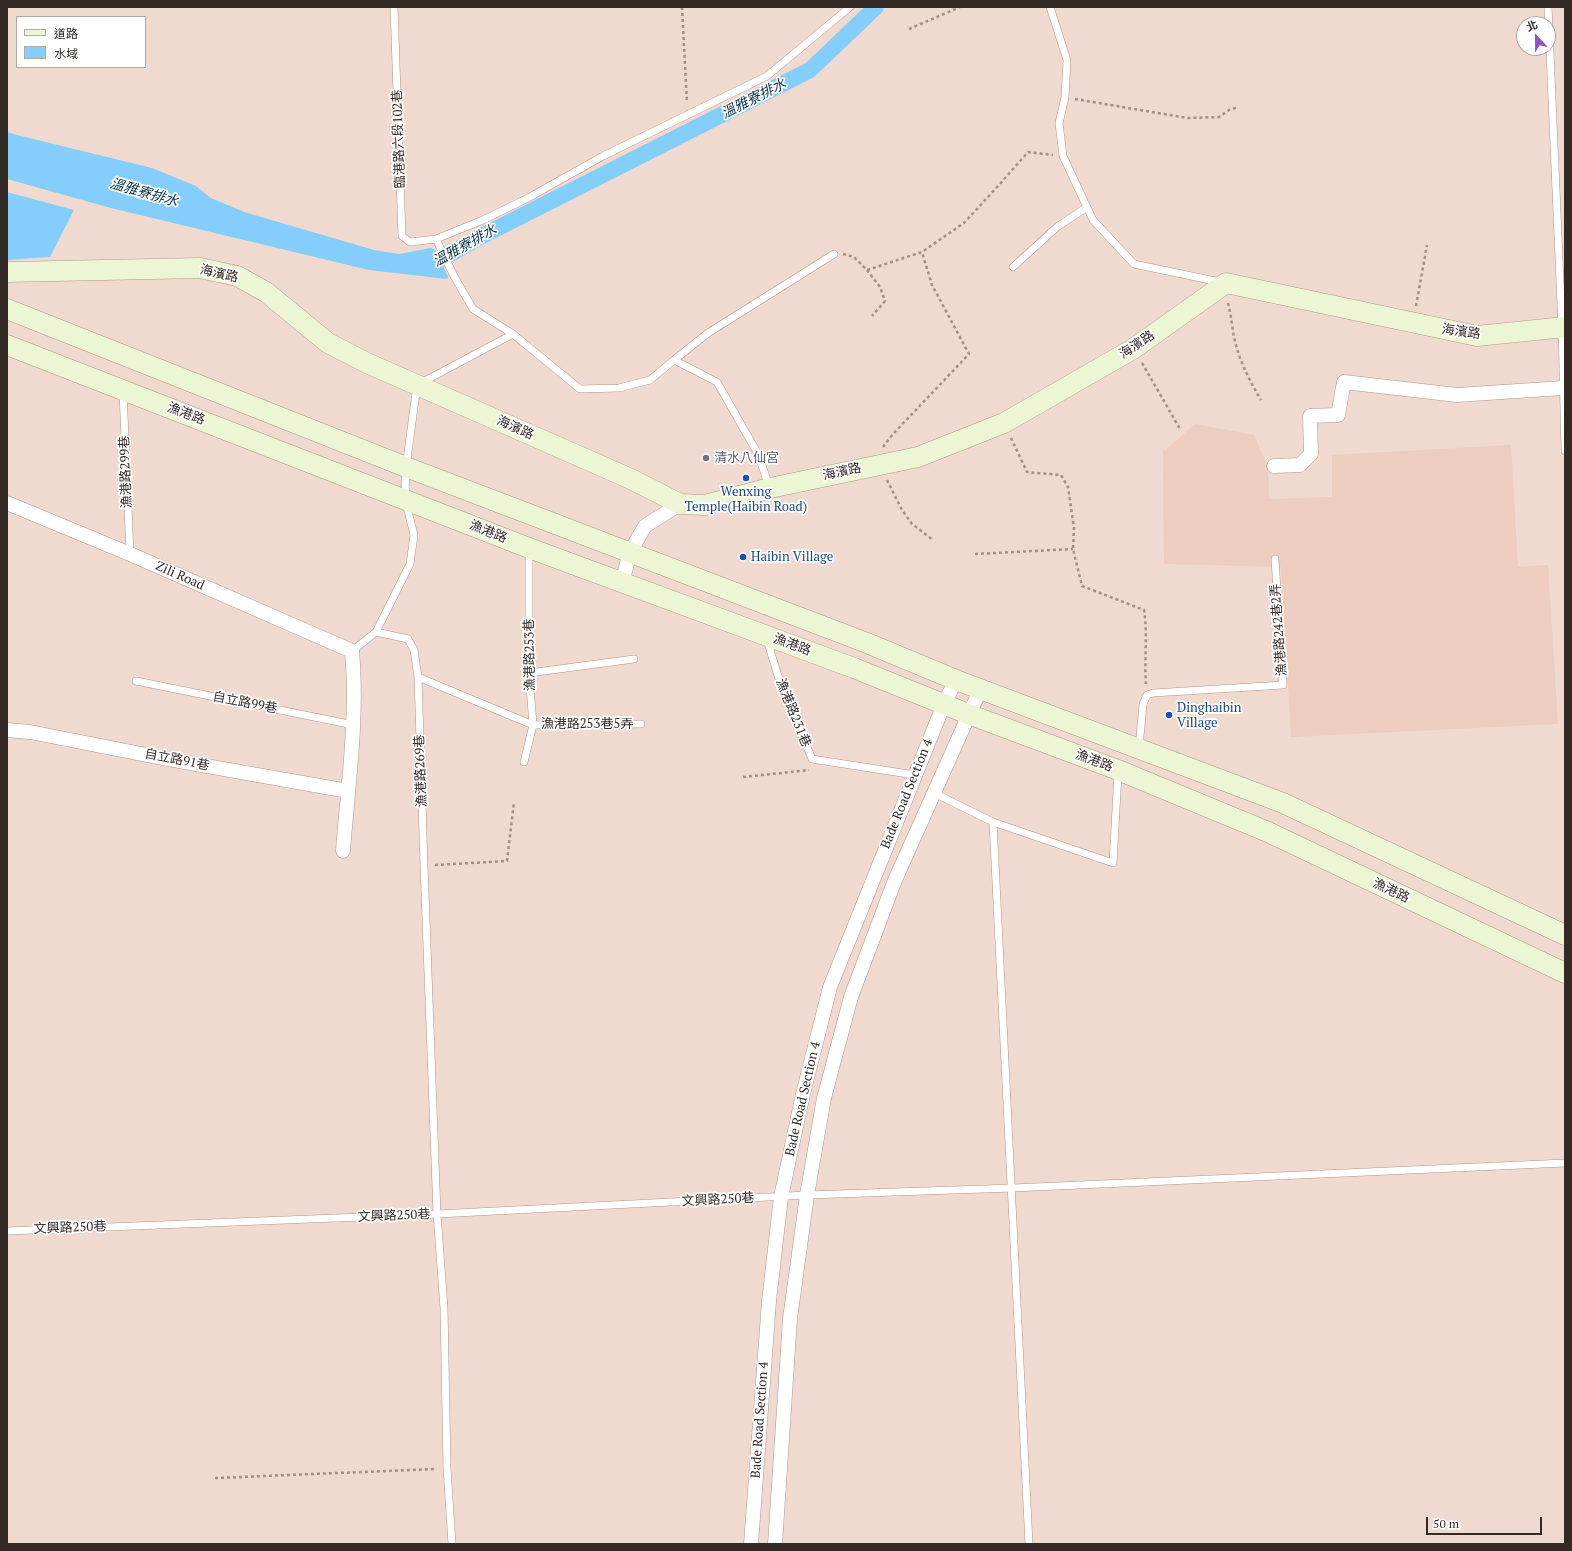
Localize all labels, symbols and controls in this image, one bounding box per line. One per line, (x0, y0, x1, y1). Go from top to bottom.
legend (16, 16, 146, 68)
north arrow (1516, 16, 1556, 56)
text: 北 (1524, 17, 1540, 34)
text: 道路 (54, 26, 78, 41)
text: 水域 (54, 46, 78, 61)
water label: 溫雅寮排水 (719, 76, 789, 122)
street label: 臨港路六段102巷 (389, 89, 409, 189)
water label: 溫雅寮排水 (108, 175, 180, 211)
water label: 溫雅寮排水 (430, 222, 500, 270)
street label: 海濱路 (198, 262, 240, 286)
street label: 海濱路 (1441, 322, 1481, 342)
street label: 海濱路 (1116, 328, 1158, 362)
street label: 漁港路 (165, 400, 207, 428)
street label: 海濱路 (494, 413, 536, 443)
street label: 漁港路299巷 (117, 435, 135, 509)
place label: 清水八仙宮 (714, 450, 779, 466)
marker: 清水八仙宮 (701, 453, 711, 463)
street label: 海濱路 (821, 460, 863, 484)
marker: Wenxing Temple(Haibin Road) (741, 473, 751, 483)
place label: Wenxing Temple(Haibin Road) (685, 484, 807, 515)
street label: 漁港路 (467, 517, 509, 547)
place label: Haibin Village (751, 549, 833, 565)
marker: Haibin Village (738, 552, 748, 562)
street label: Zili Road (153, 558, 207, 594)
street label: 漁港路242巷2弄 (1268, 583, 1290, 677)
street label: 漁港路253巷 (522, 618, 538, 692)
street label: 漁港路 (771, 631, 813, 659)
street label: 漁港路231巷 (772, 676, 814, 750)
street label: 自立路99巷 (211, 689, 279, 717)
place label: Dinghaibin Village (1177, 700, 1242, 731)
marker: Dinghaibin Village (1164, 710, 1174, 720)
street label: 漁港路253巷5弄 (541, 716, 633, 732)
street label: 漁港路269巷 (412, 734, 430, 808)
street label: Bade Road Section 4 (878, 737, 936, 851)
street label: 自立路91巷 (143, 746, 211, 774)
street label: 漁港路 (1073, 747, 1115, 775)
street label: 漁港路 (1370, 876, 1412, 906)
street label: Bade Road Section 4 (782, 1040, 824, 1158)
street label: 文興路250巷 (681, 1190, 755, 1210)
street label: 文興路250巷 (357, 1207, 431, 1225)
street label: 文興路250巷 (33, 1219, 107, 1237)
street label: Bade Road Section 4 (748, 1361, 772, 1479)
scale bar (1428, 1509, 1544, 1535)
text: 50 m (1433, 1516, 1459, 1531)

